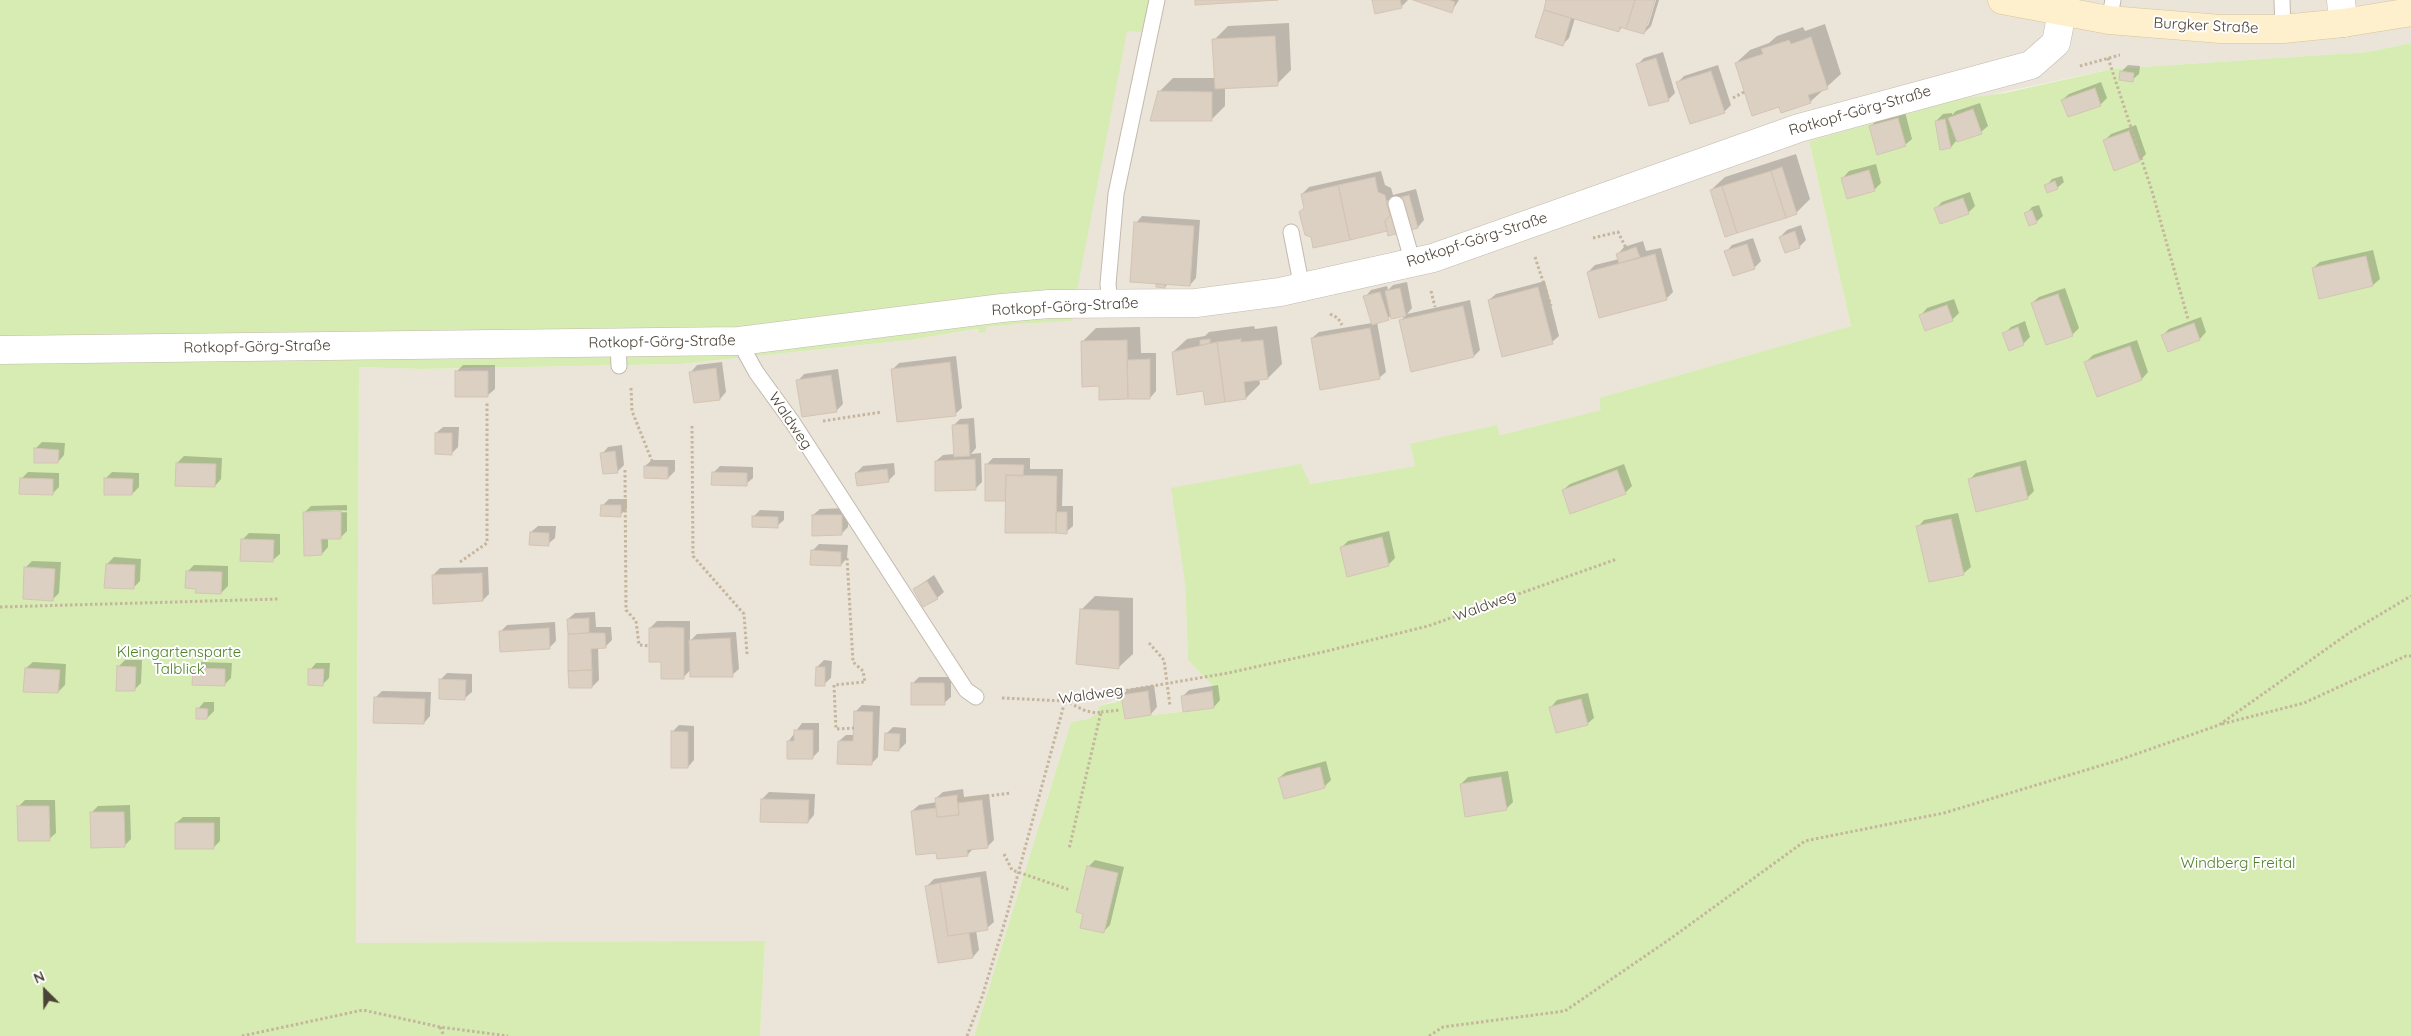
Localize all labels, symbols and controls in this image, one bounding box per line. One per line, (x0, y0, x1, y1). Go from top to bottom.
street label: Burgker Straße (2153, 14, 2259, 38)
street label: Rotkopf-Görg-Straße (1787, 82, 1933, 140)
street label: Rotkopf-Görg-Straße (1404, 209, 1550, 271)
street label: Rotkopf-Görg-Straße (991, 294, 1139, 320)
street label: Rotkopf-Görg-Straße (588, 332, 736, 352)
street label: Rotkopf-Görg-Straße (183, 337, 331, 357)
street label: Waldweg (764, 389, 816, 453)
street label: Waldweg (1451, 586, 1519, 626)
park label: Kleingartensparte Talblick (117, 643, 241, 678)
street label: Waldweg (1058, 682, 1124, 708)
park label: Windberg Freital (2180, 854, 2296, 872)
north arrow (20, 966, 70, 1016)
text: N (31, 967, 47, 987)

